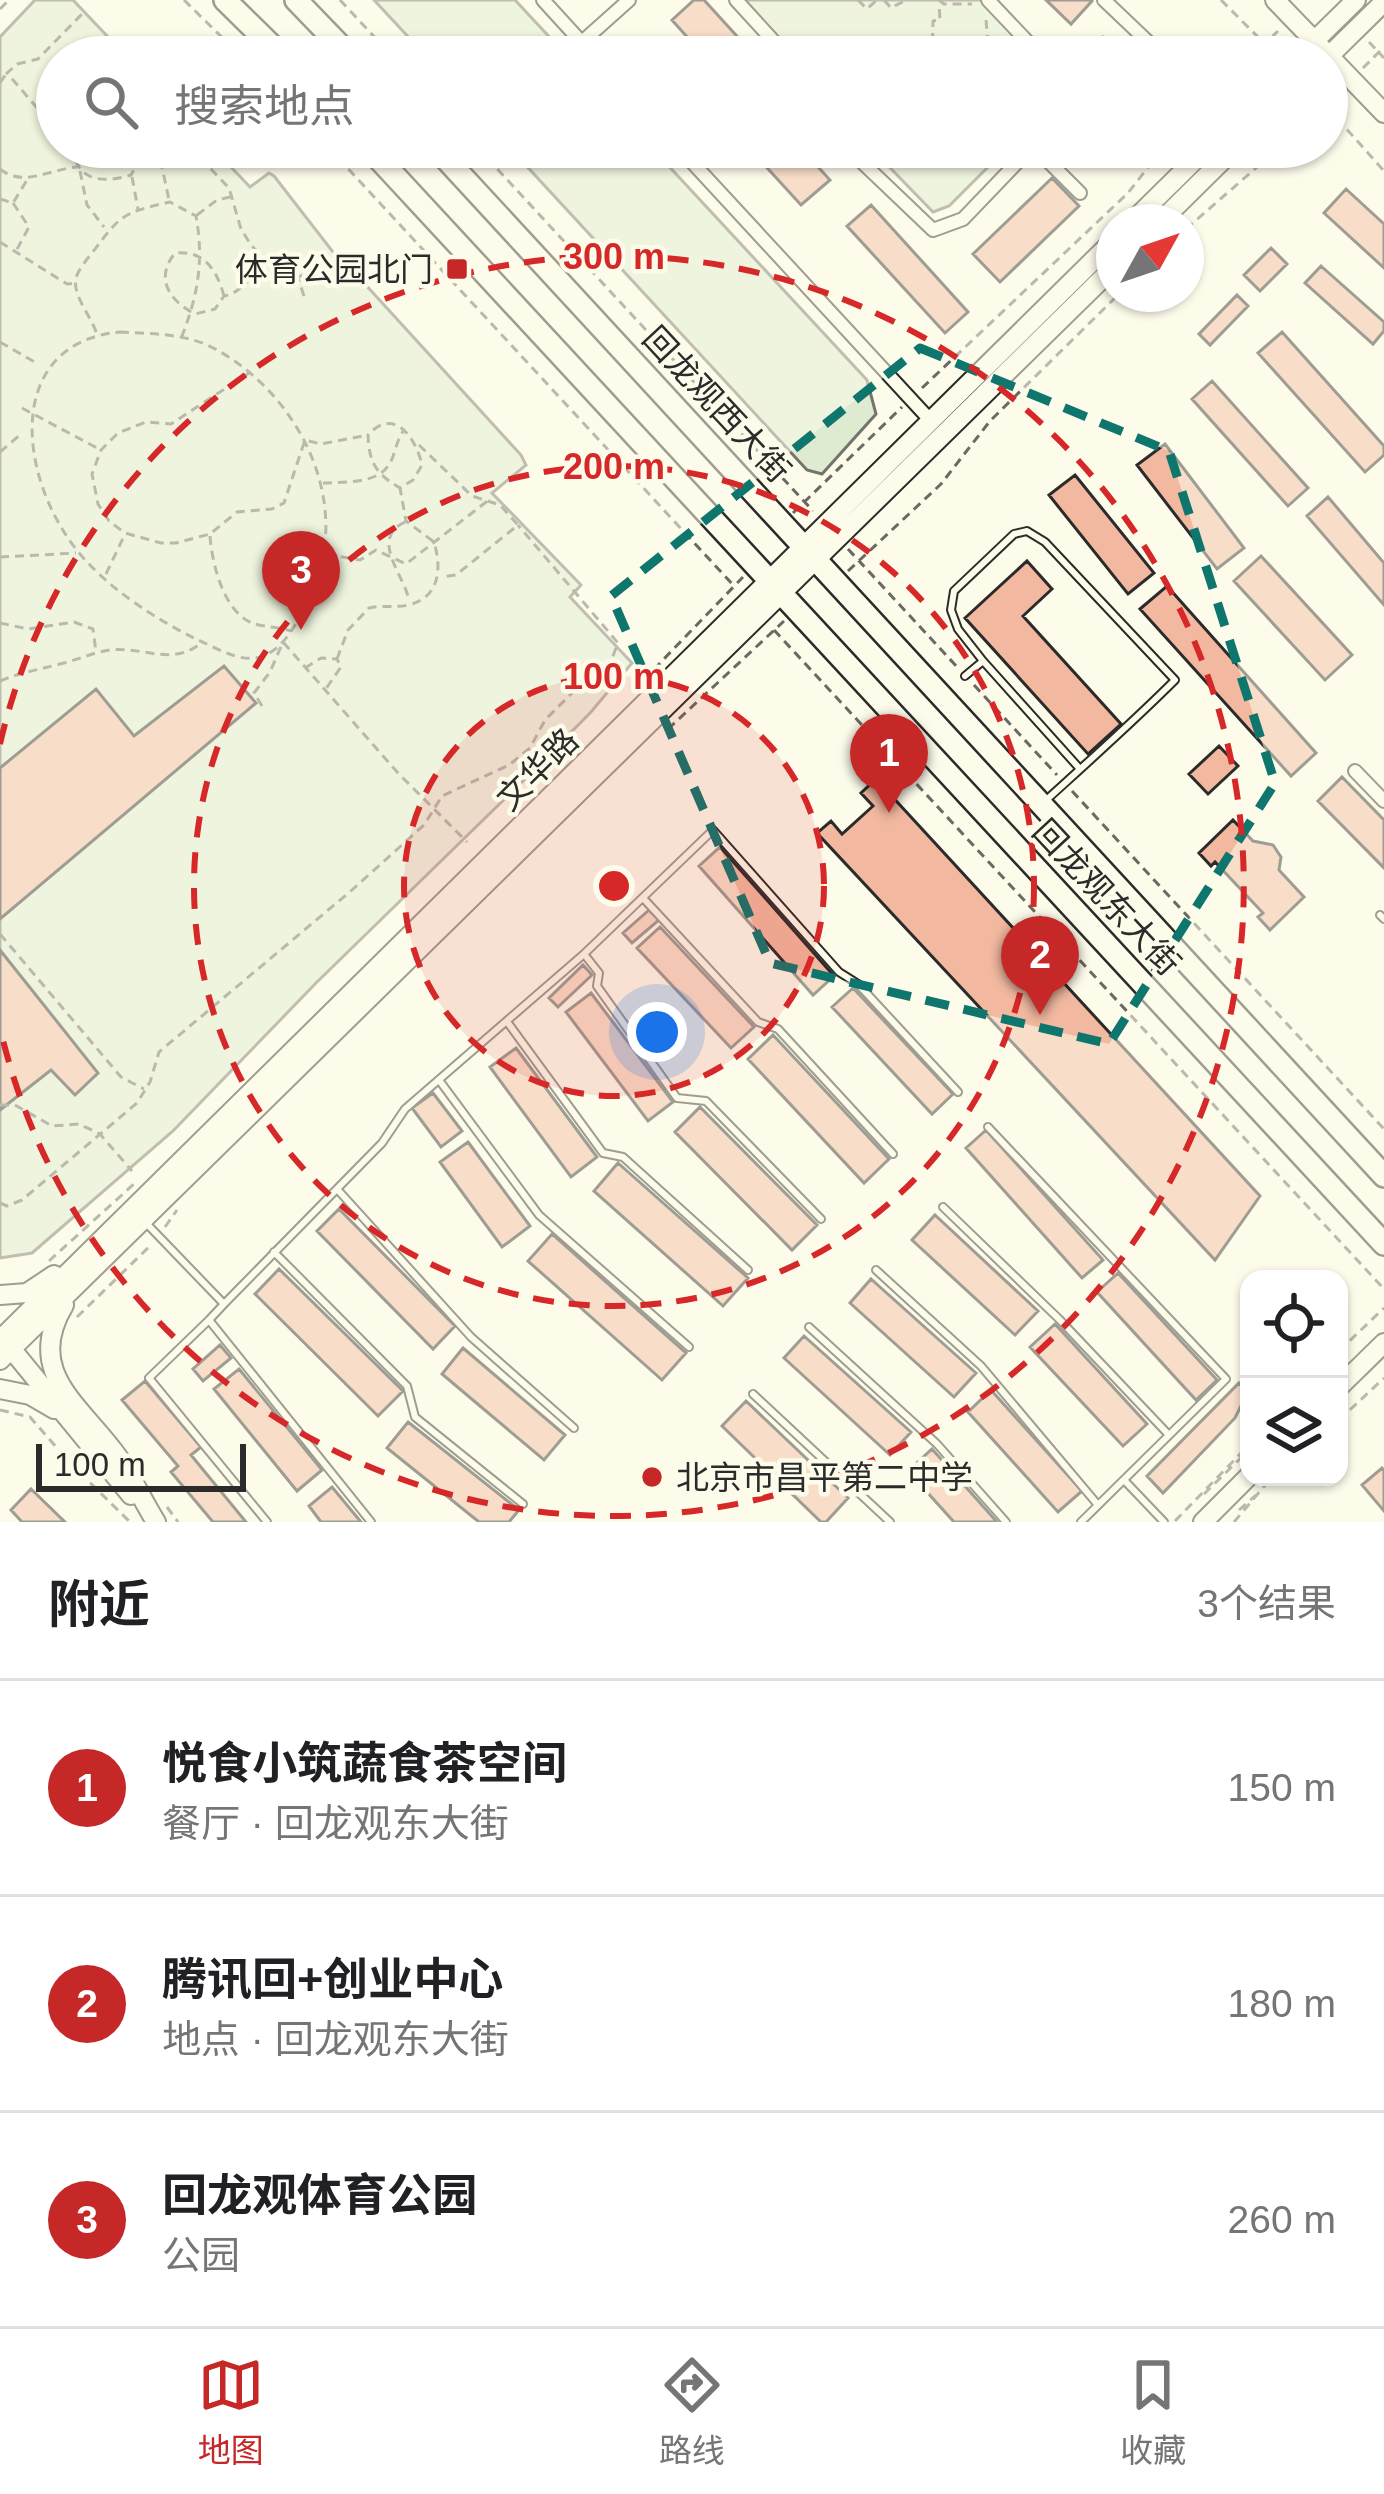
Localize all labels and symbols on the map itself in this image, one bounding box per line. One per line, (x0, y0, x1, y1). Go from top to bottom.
north arrow (1096, 204, 1204, 312)
text: 300 m (563, 236, 665, 277)
place label: 体育公园北门 (235, 251, 433, 288)
marker: 体育公园北门 (444, 256, 470, 282)
street label: 回龙观西大街 (636, 319, 798, 489)
text: 200 m (563, 446, 665, 487)
pin: 3 (262, 531, 340, 630)
text: 100 m (563, 656, 665, 697)
pin: 1 (850, 714, 928, 813)
street label: 文华路 (489, 721, 585, 817)
street label: 回龙观东大街 (1026, 812, 1188, 982)
centre of rings (593, 865, 635, 907)
pin: 2 (1001, 916, 1079, 1015)
your location (627, 1002, 687, 1062)
scale bar (36, 1438, 246, 1491)
place label: 北京市昌平第二中学 (676, 1459, 973, 1496)
marker: 北京市昌平第二中学 (639, 1464, 665, 1490)

